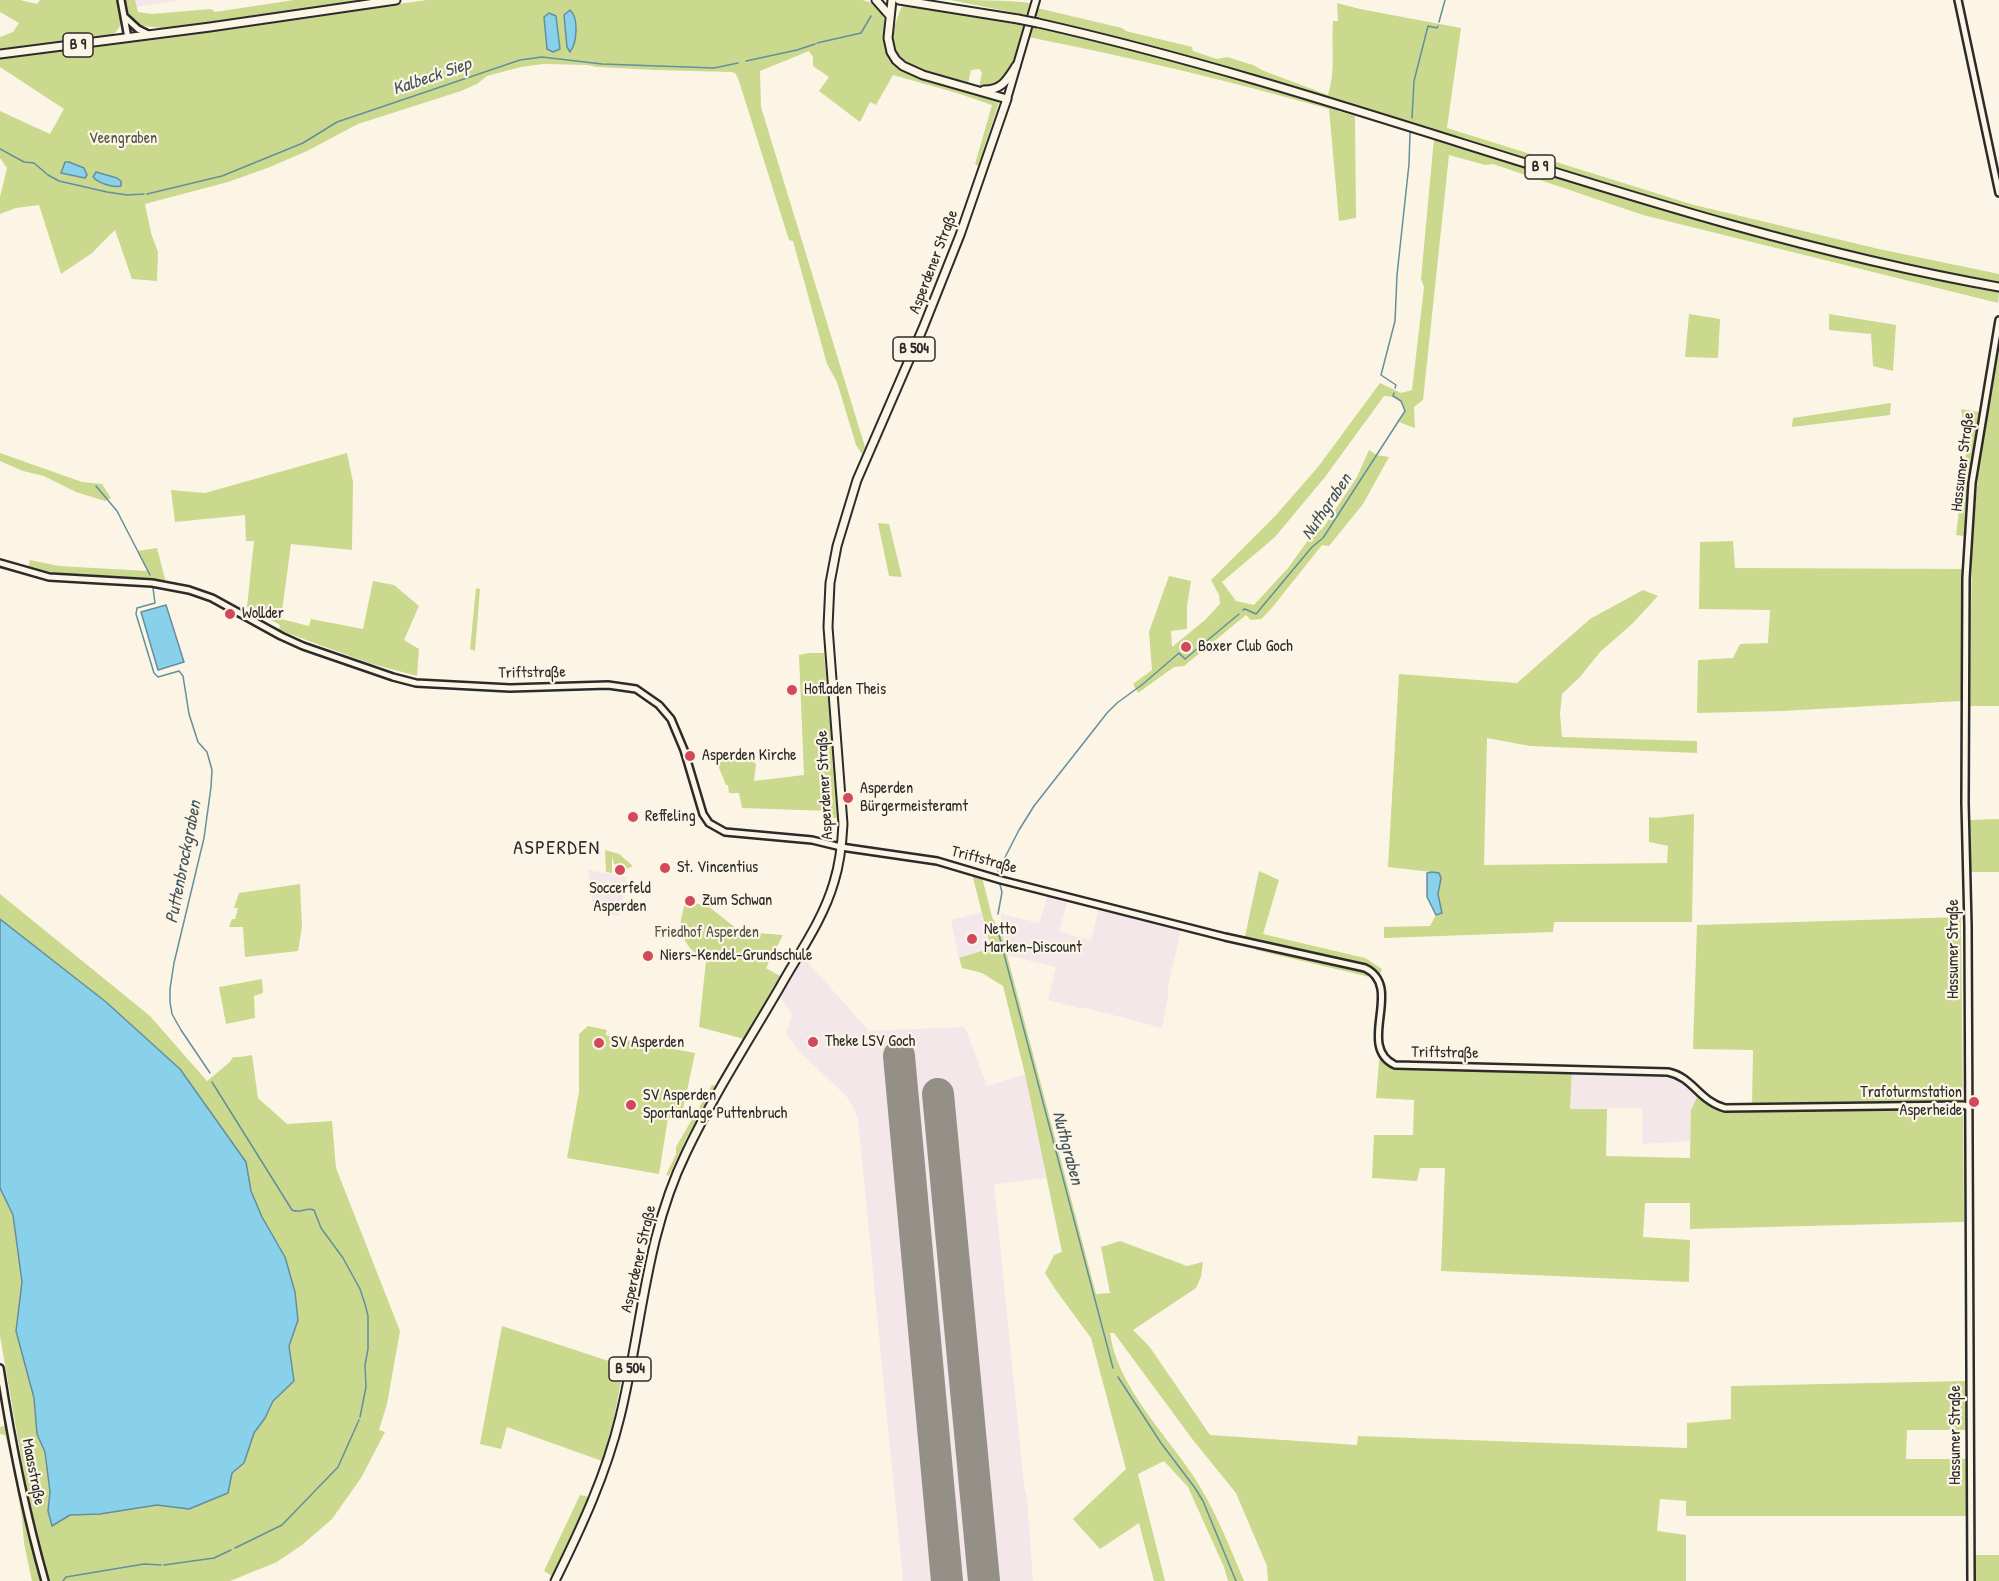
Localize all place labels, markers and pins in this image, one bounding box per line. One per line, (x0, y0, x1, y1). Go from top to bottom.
place label: Wollder (242, 604, 284, 624)
marker: Wollder (223, 607, 237, 621)
place label: Boxer Club Goch (1198, 637, 1293, 657)
marker: Boxer Club Goch (1179, 640, 1193, 654)
place label: Hofladen Theis (804, 680, 886, 700)
marker: Hofladen Theis (785, 683, 799, 697)
place label: Asperden Kirche (702, 746, 796, 766)
marker: Asperden Kirche (683, 749, 697, 763)
place label: Asperden Bürgermeisteramt (860, 779, 968, 817)
marker: Asperden Bürgermeisteramt (841, 791, 855, 805)
place label: Reffeling (645, 807, 696, 827)
marker: Reffeling (626, 810, 640, 824)
place label: St. Vincentius (677, 858, 758, 878)
marker: St. Vincentius (658, 861, 672, 875)
marker: Soccerfeld Asperden (613, 863, 627, 877)
place label: Soccerfeld Asperden (589, 879, 651, 917)
place label: Zum Schwan (702, 891, 772, 911)
marker: Zum Schwan (683, 894, 697, 908)
place label: Netto Marken-Discount (984, 920, 1082, 958)
marker: Netto Marken-Discount (965, 932, 979, 946)
place label: Niers-Kendel-Grundschule (660, 946, 812, 966)
marker: Niers-Kendel-Grundschule (641, 949, 655, 963)
place label: Theke LSV Goch (825, 1032, 915, 1052)
place label: SV Asperden (611, 1033, 684, 1053)
marker: Theke LSV Goch (806, 1035, 820, 1049)
marker: SV Asperden (592, 1036, 606, 1050)
place label: Trafoturmstation Asperheide (1860, 1083, 1962, 1121)
place label: SV Asperden Sportanlage Puttenbruch (643, 1086, 787, 1124)
marker: Trafoturmstation Asperheide (1967, 1095, 1981, 1109)
marker: SV Asperden Sportanlage Puttenbruch (624, 1098, 638, 1112)

